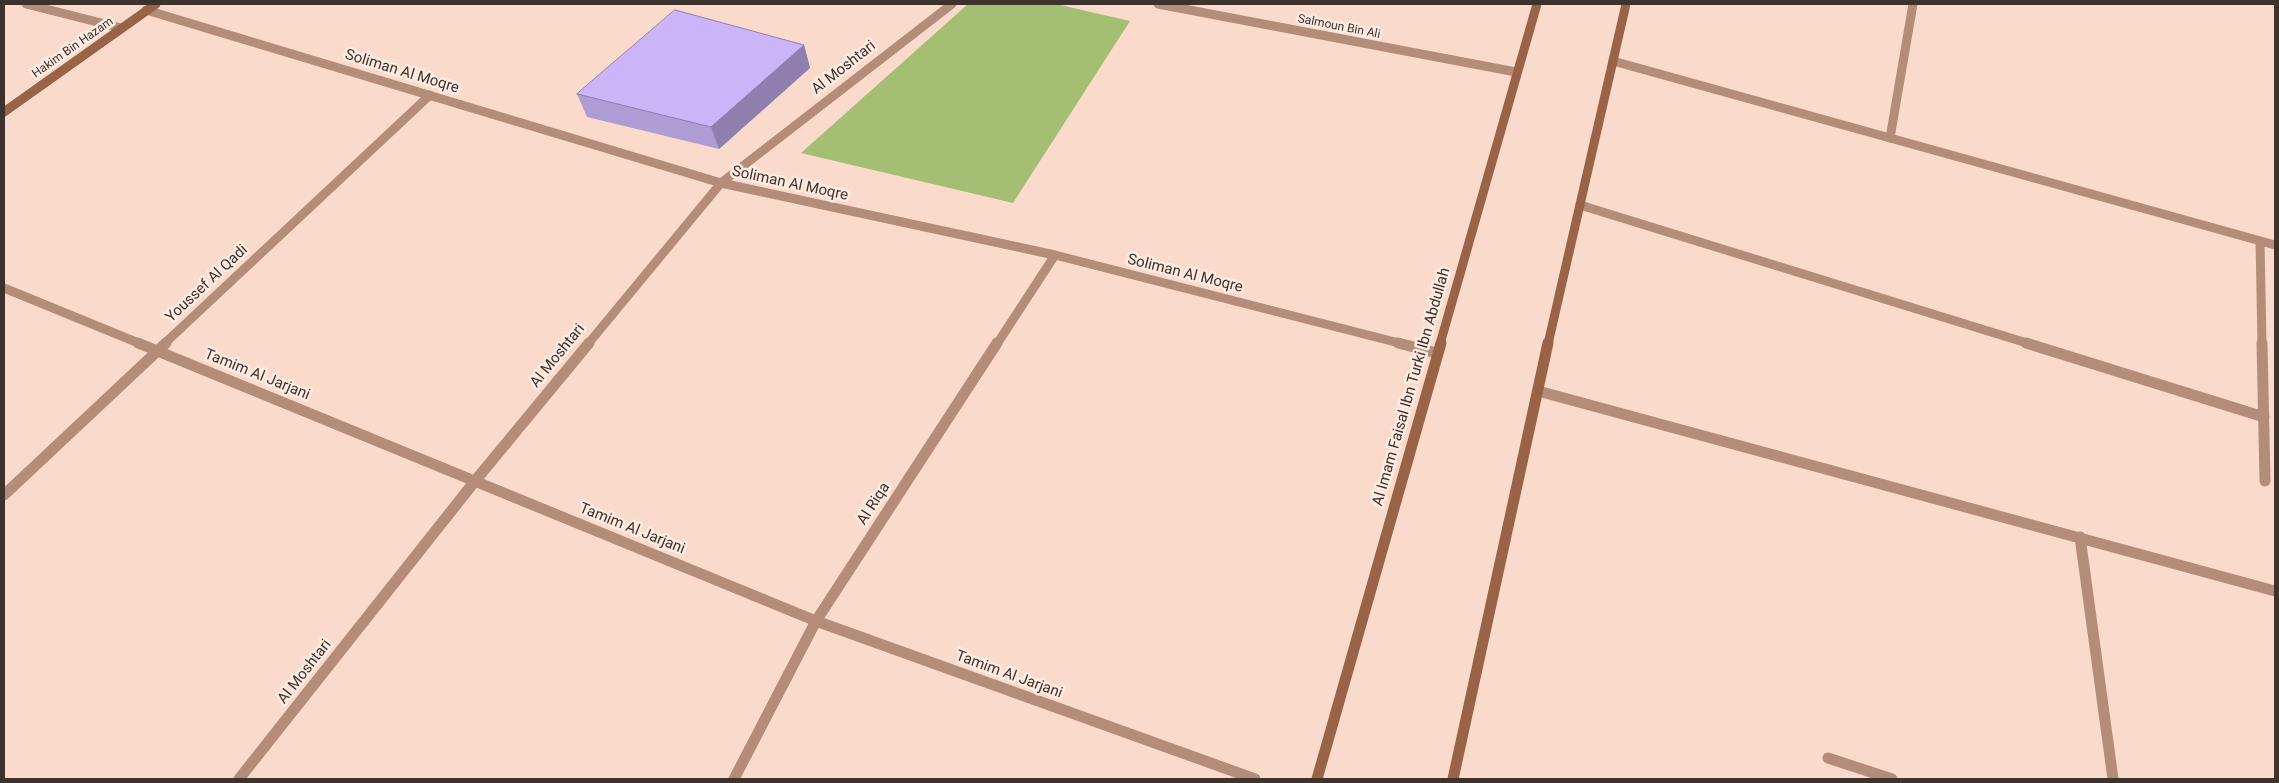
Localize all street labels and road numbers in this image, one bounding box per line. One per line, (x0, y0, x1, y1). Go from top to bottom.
street label: Salmoun Bin Ali (1296, 12, 1382, 42)
street label: Hakim Bin Hazam (30, 15, 116, 81)
street label: Al Moshtari (808, 37, 880, 99)
street label: Soliman Al Moqre (343, 46, 461, 98)
street label: Soliman Al Moqre (730, 163, 850, 205)
street label: Youssef Al Qadi (162, 241, 252, 327)
street label: Soliman Al Moqre (1125, 251, 1245, 297)
street label: Al Imam Faisal Ibn Turki Ibn Abdullah (1369, 266, 1455, 508)
street label: Al Moshtari (527, 321, 589, 391)
street label: Tamim Al Jarjani (202, 346, 312, 404)
street label: Al Riqa (854, 480, 894, 528)
street label: Tamim Al Jarjani (577, 500, 687, 558)
street label: Al Moshtari (274, 636, 336, 708)
street label: Tamim Al Jarjani (953, 647, 1065, 703)

